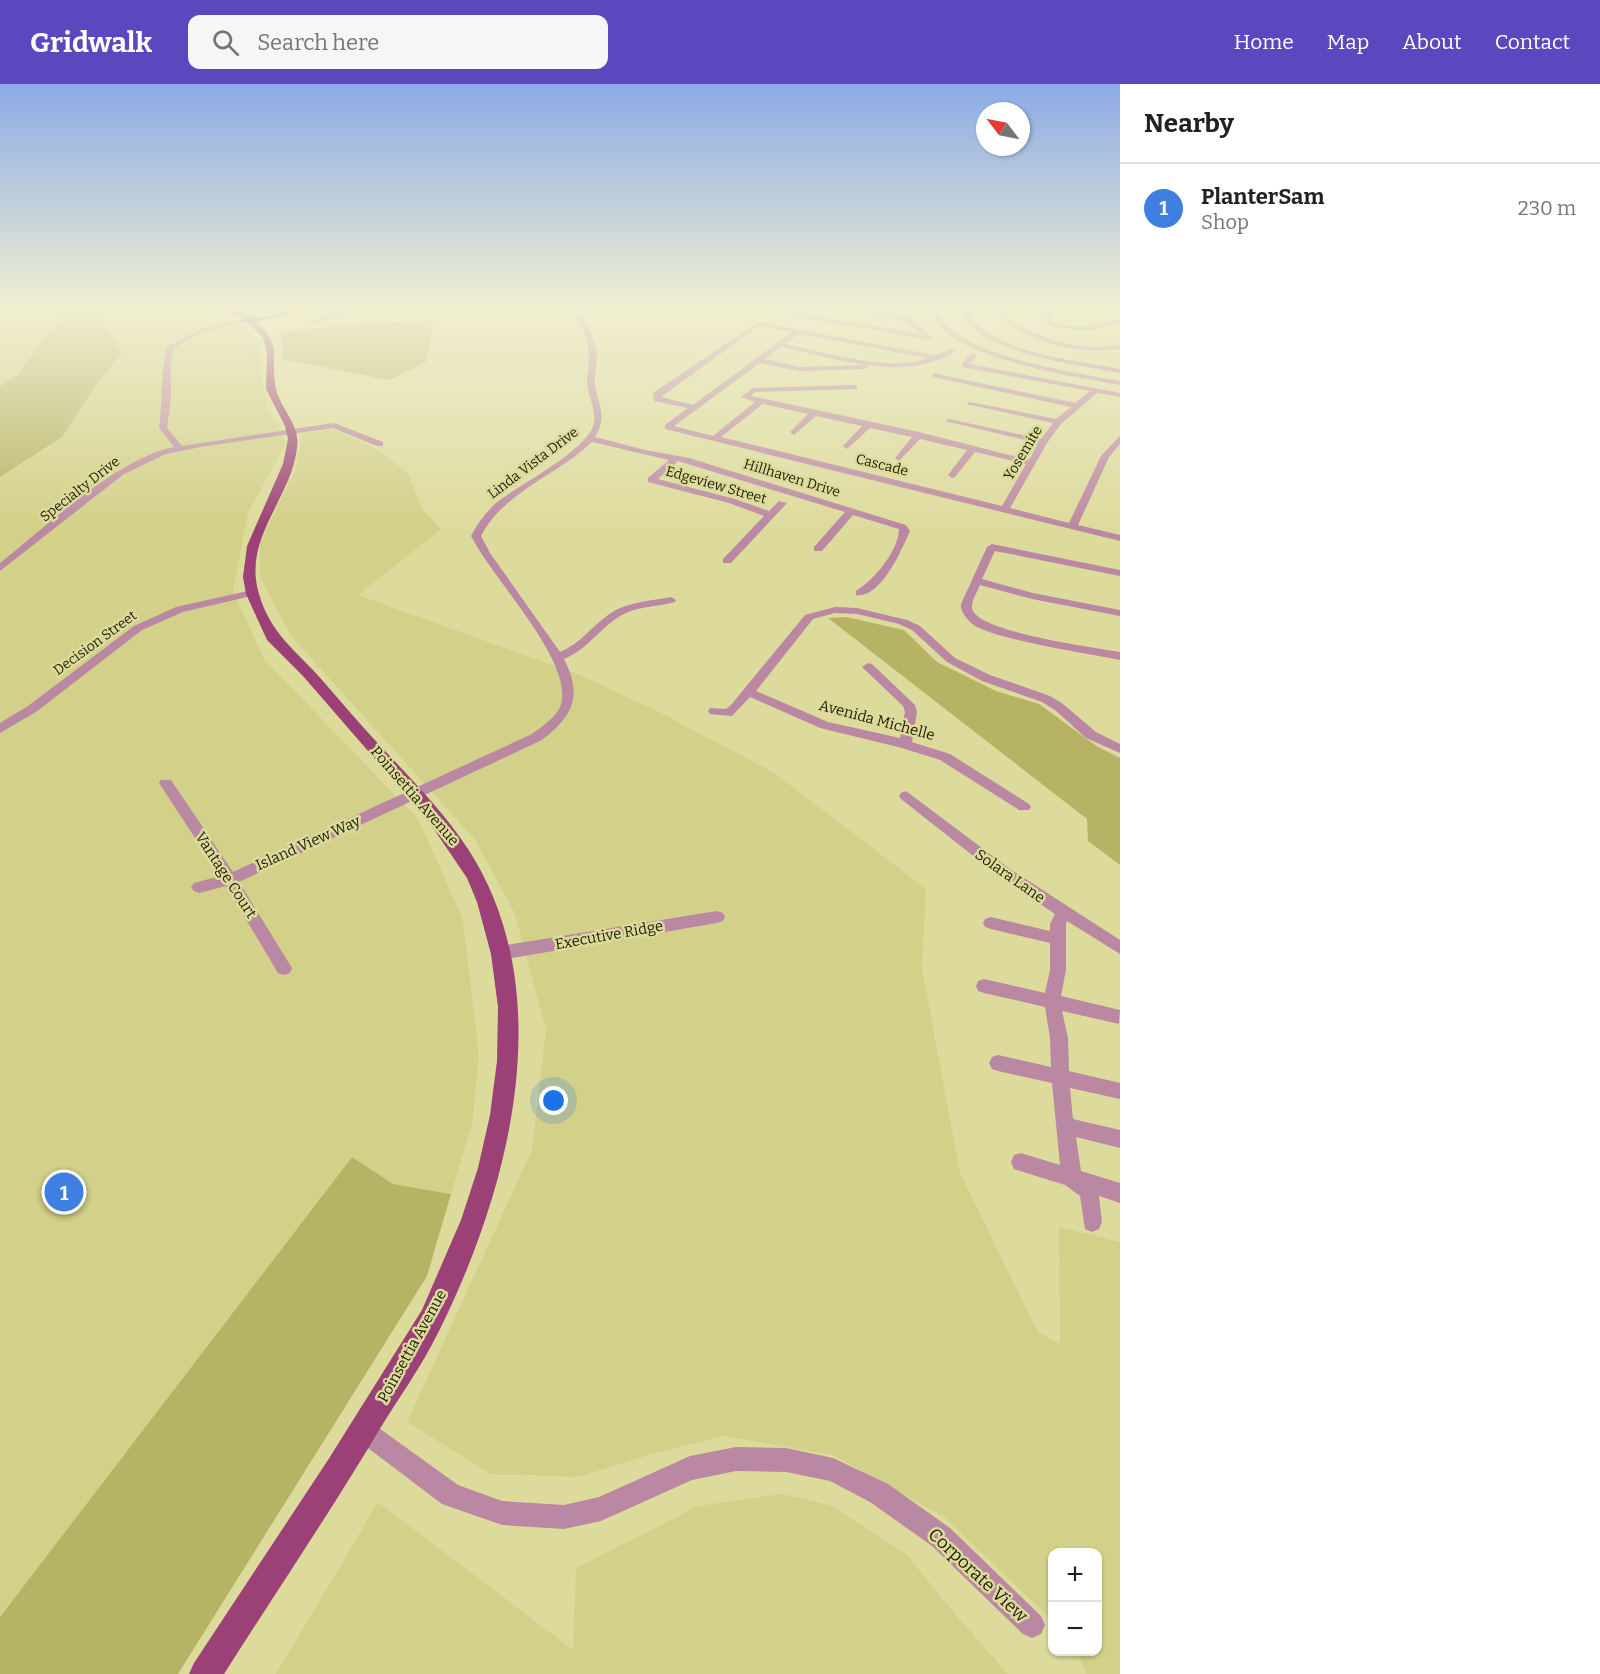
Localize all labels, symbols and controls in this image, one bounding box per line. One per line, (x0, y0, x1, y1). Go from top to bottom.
search box (188, 15, 608, 69)
text: Gridwalk (30, 26, 152, 59)
icon: search (209, 26, 242, 59)
text: Search here (257, 29, 379, 56)
text: Home (1234, 29, 1294, 55)
text: Map (1327, 29, 1369, 55)
text: About (1402, 29, 1462, 55)
text: Contact (1495, 29, 1570, 55)
north arrow (976, 102, 1030, 156)
text: Nearby (1144, 108, 1234, 139)
text: PlanterSam (1201, 183, 1324, 210)
text: 1 (1159, 196, 1168, 220)
text: 230 m (1518, 196, 1576, 220)
text: Shop (1201, 210, 1249, 234)
street label: Linda Vista Drive (484, 423, 582, 503)
street label: Yosemite (1000, 423, 1046, 483)
street label: Cascade (854, 450, 910, 480)
street label: Specialty Drive (37, 453, 123, 525)
street label: Hillhaven Drive (742, 455, 842, 501)
street label: Edgeview Street (664, 462, 768, 508)
street label: Decision Street (50, 607, 140, 679)
street label: Avenida Michelle (817, 696, 937, 744)
street label: Poinsettia Avenue (367, 743, 463, 849)
street label: Island View Way (253, 812, 363, 874)
street label: Vantage Court (192, 829, 261, 922)
street label: Solara Lane (972, 845, 1048, 907)
street label: Executive Ridge (554, 917, 664, 953)
your location (539, 1086, 568, 1115)
pin: 1 (44, 1170, 84, 1214)
street label: Poinsettia Avenue (374, 1287, 450, 1405)
street label: Corporate View (924, 1523, 1033, 1627)
map controls (1048, 1548, 1102, 1656)
button: + (1048, 1548, 1102, 1602)
button: − (1048, 1602, 1102, 1656)

